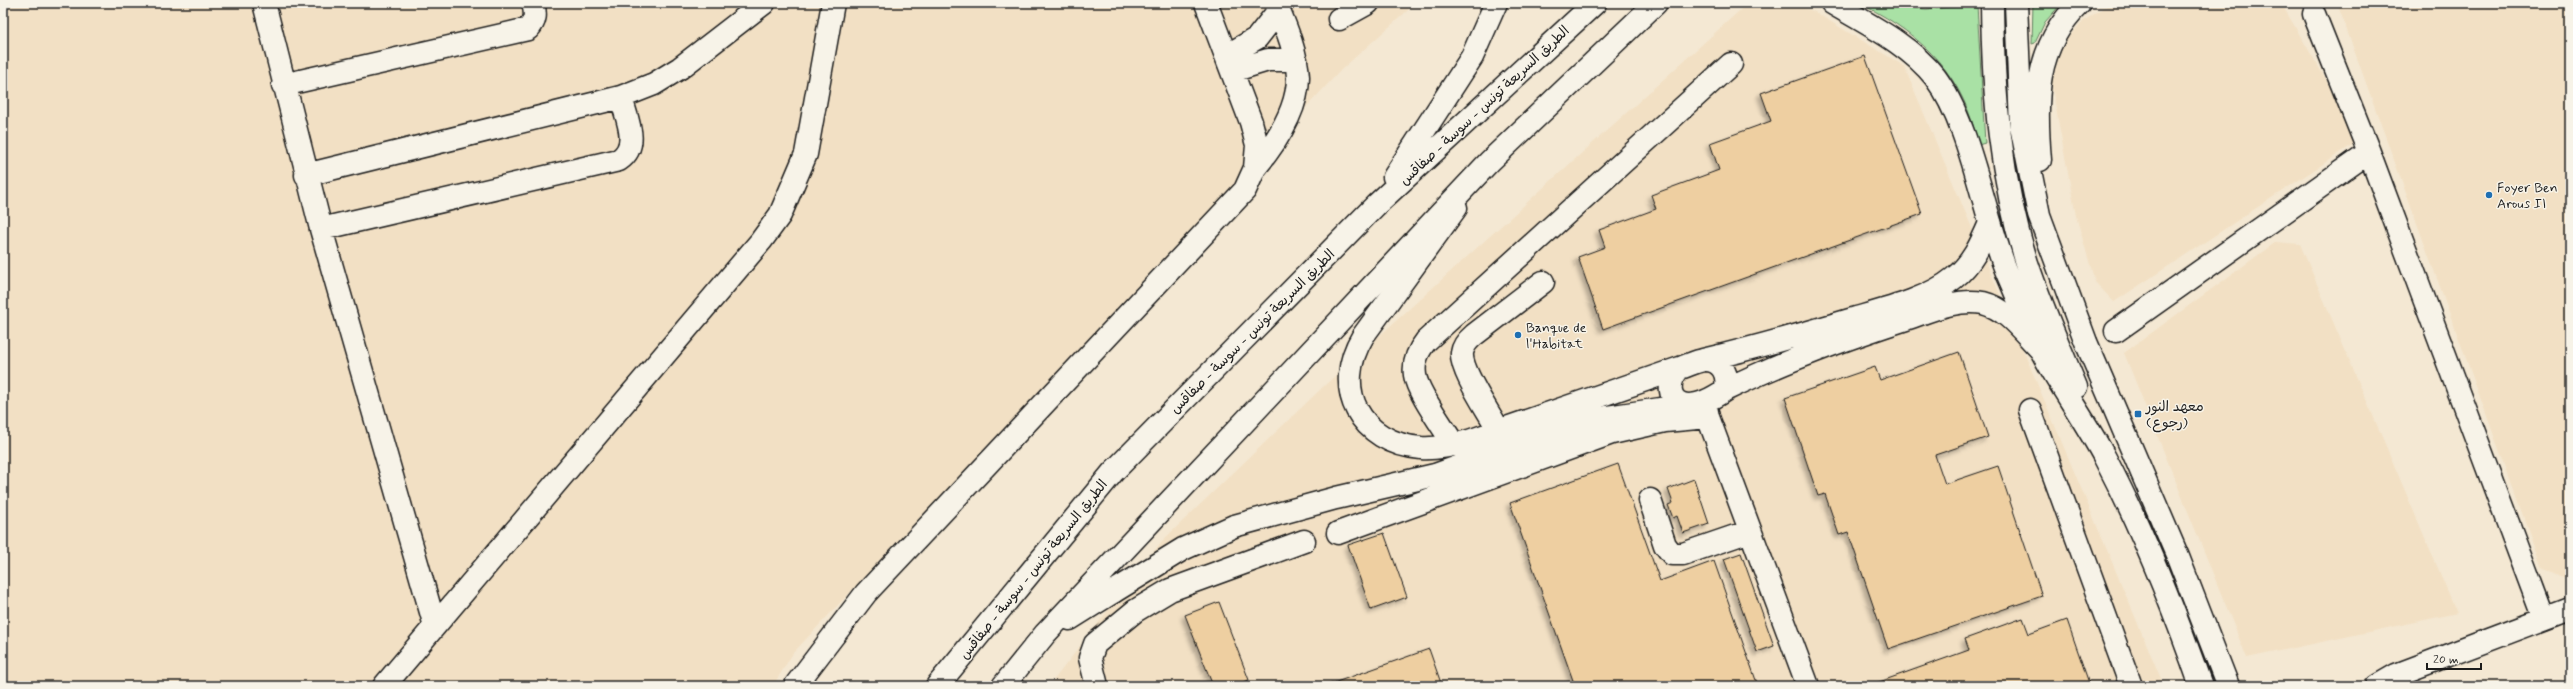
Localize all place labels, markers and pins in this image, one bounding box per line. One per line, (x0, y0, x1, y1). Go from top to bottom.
place label: Foyer Ben Arous II (2497, 179, 2558, 213)
marker: Foyer Ben Arous II (2484, 190, 2494, 200)
place label: Banque de l'Habitat (1526, 319, 1587, 353)
marker: Banque de l'Habitat (1513, 330, 1523, 340)
place label: معهد النور (رجوع) (2145, 398, 2204, 433)
marker: معهد النور (رجوع) (2133, 409, 2143, 419)

